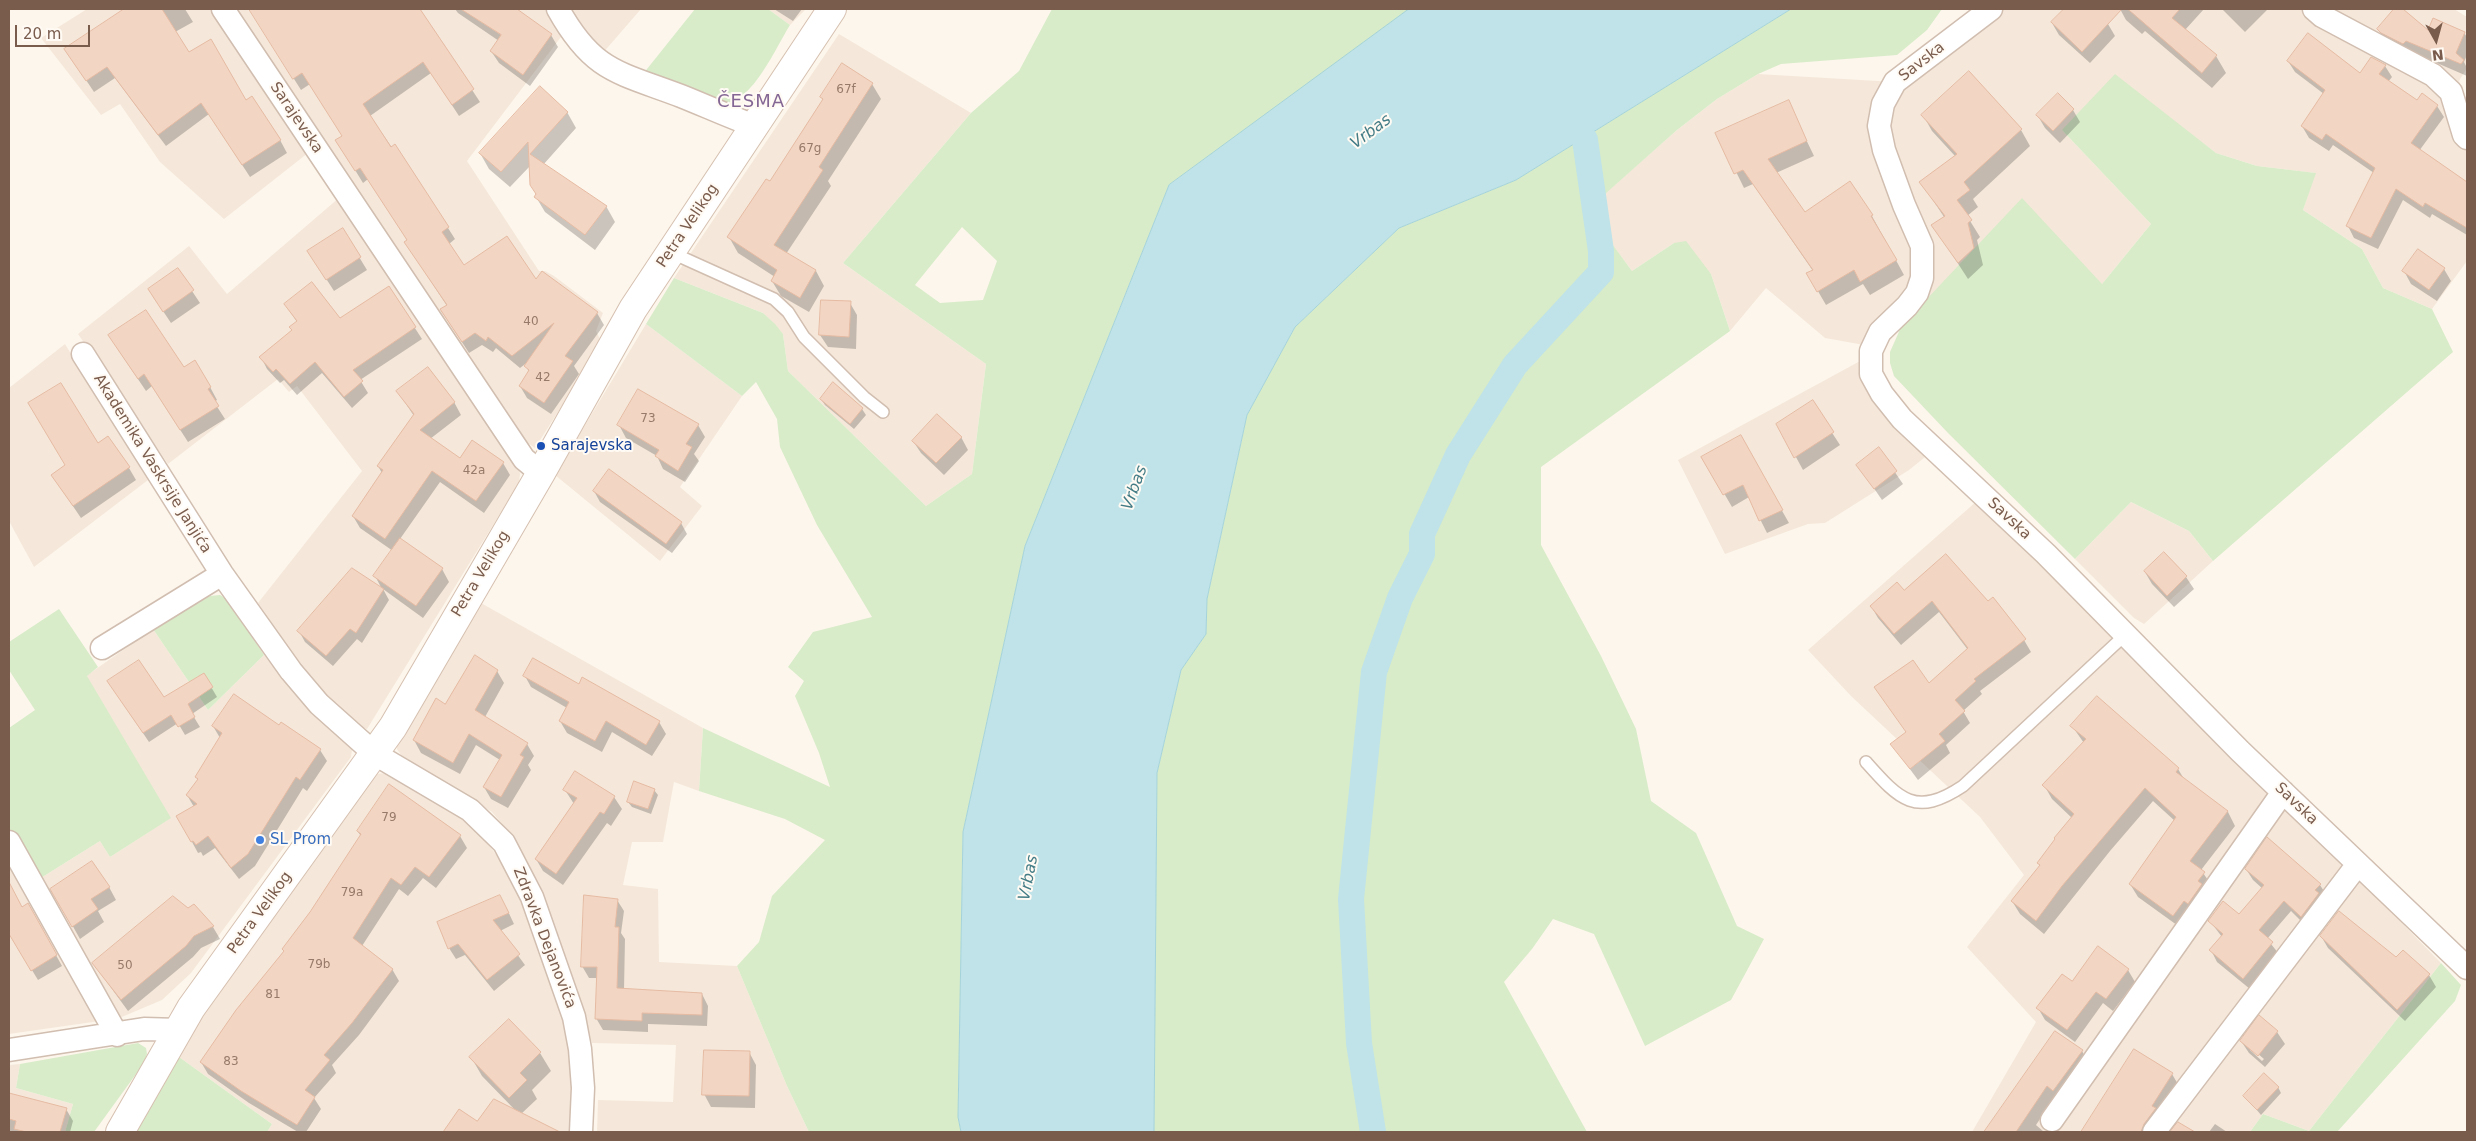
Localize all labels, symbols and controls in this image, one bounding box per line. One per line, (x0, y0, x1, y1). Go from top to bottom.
scale bar (18, 15, 92, 47)
north arrow (2411, 15, 2461, 65)
text: 20 m (23, 25, 61, 43)
street label: Savska (1896, 39, 1948, 85)
text: N (2431, 46, 2445, 64)
street label: Sarajevska (266, 79, 326, 157)
house number: 67f (836, 83, 856, 97)
district label: ČESMA (716, 91, 786, 113)
water label: Vrbas (1347, 111, 1395, 153)
house number: 67g (799, 142, 821, 156)
street label: Petra Velikog (653, 181, 723, 271)
house number: 40 (523, 315, 539, 329)
street label: Akademika Vaskrsije Janjića (89, 371, 215, 557)
house number: 42 (535, 371, 551, 385)
house number: 73 (640, 412, 656, 426)
place label: Sarajevska (551, 437, 633, 455)
marker: Sarajevska (535, 440, 547, 452)
water label: Vrbas (1118, 463, 1152, 513)
house number: 42a (463, 464, 485, 478)
street label: Savska (1983, 494, 2035, 544)
street label: Petra Velikog (448, 528, 514, 620)
street label: Savska (2271, 779, 2321, 829)
house number: 79 (381, 811, 397, 825)
place label: SL Prom (270, 831, 331, 849)
marker: SL Prom (254, 834, 266, 846)
water label: Vrbas (1015, 854, 1043, 902)
street label: Zdravka Dejanovića (509, 865, 579, 1011)
street label: Petra Velikog (224, 868, 296, 958)
house number: 79a (341, 886, 363, 900)
house number: 79b (308, 958, 330, 972)
house number: 50 (117, 959, 133, 973)
house number: 81 (265, 988, 281, 1002)
house number: 83 (223, 1055, 239, 1069)

